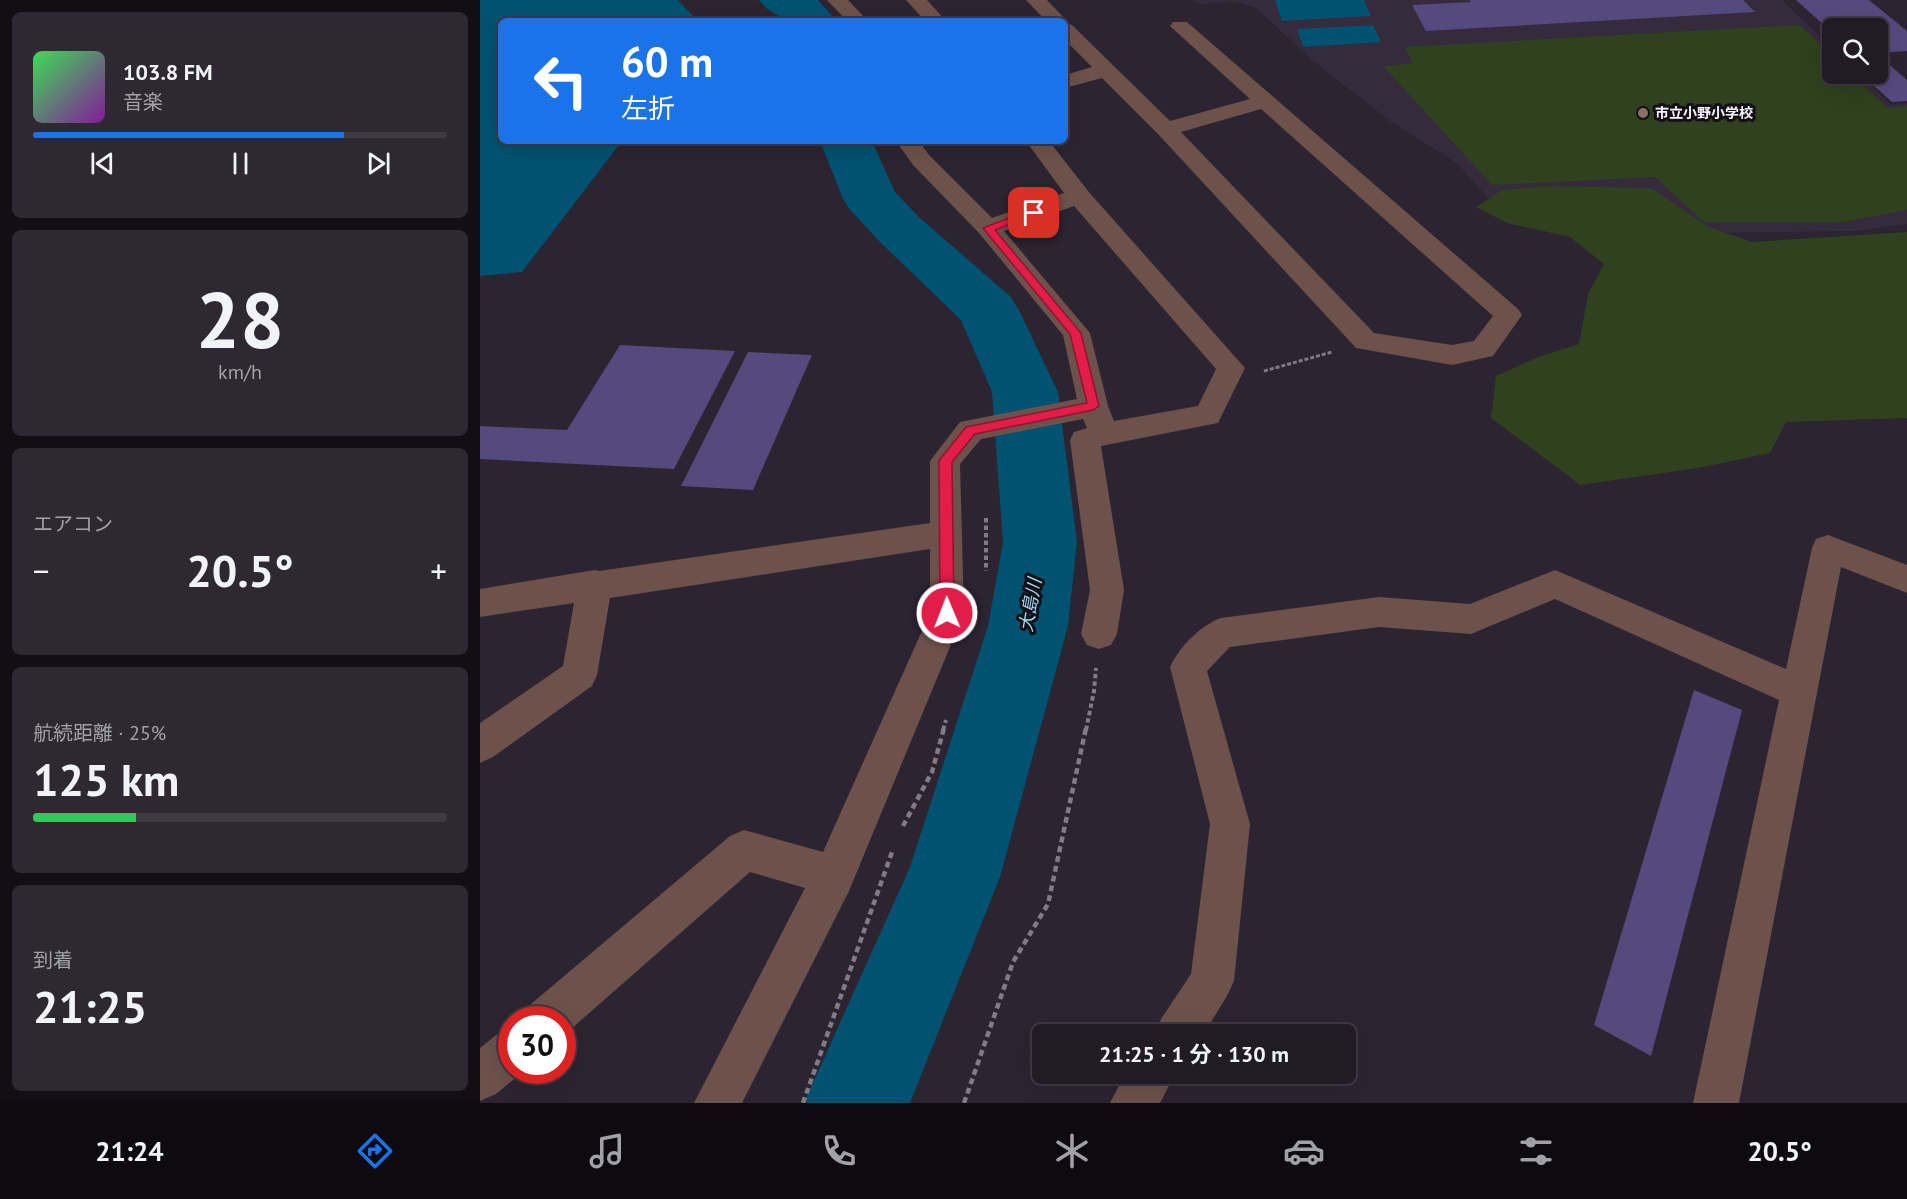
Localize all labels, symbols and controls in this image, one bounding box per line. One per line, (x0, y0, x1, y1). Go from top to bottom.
map controls (1822, 18, 1888, 84)
button: search (1822, 18, 1888, 84)
text: 60 m (621, 34, 713, 89)
icon: left (522, 42, 600, 120)
text: 103.8 FM (123, 58, 213, 86)
text: 音楽 (123, 89, 163, 115)
text: 左折 (621, 91, 675, 125)
place label: 市立小野小学校 (1655, 104, 1753, 122)
marker: 市立小野小学校 (1636, 106, 1650, 120)
icon: previous (86, 147, 119, 180)
icon: pause (224, 147, 257, 180)
icon: next (362, 147, 395, 180)
pin (1008, 187, 1059, 238)
icon: arrive (1017, 196, 1050, 229)
text: 28 (196, 269, 284, 370)
text: km/h (218, 359, 262, 385)
text: エアコン (33, 511, 113, 537)
text: 20.5° (186, 541, 294, 599)
text: − (33, 549, 50, 592)
text: + (430, 549, 447, 592)
water label: 大島川 (1014, 574, 1046, 634)
position arrow (915, 581, 979, 645)
text: 航続距離 · 25% (33, 720, 166, 746)
text: 125 km (33, 750, 179, 808)
text: 到着 (33, 947, 73, 973)
text: 21:25 (33, 977, 147, 1035)
speed limit sign: 30 (498, 1006, 576, 1084)
text: 21:25 · 1 分 · 130 m (1099, 1040, 1289, 1068)
icon: directions (354, 1130, 396, 1172)
icon: music (586, 1130, 628, 1172)
icon: phone (818, 1130, 860, 1172)
icon: climate (1051, 1130, 1093, 1172)
icon: car (1283, 1130, 1325, 1172)
icon: filters (1515, 1130, 1557, 1172)
text: 21:24 (95, 1134, 164, 1168)
text: 20.5° (1747, 1134, 1812, 1168)

